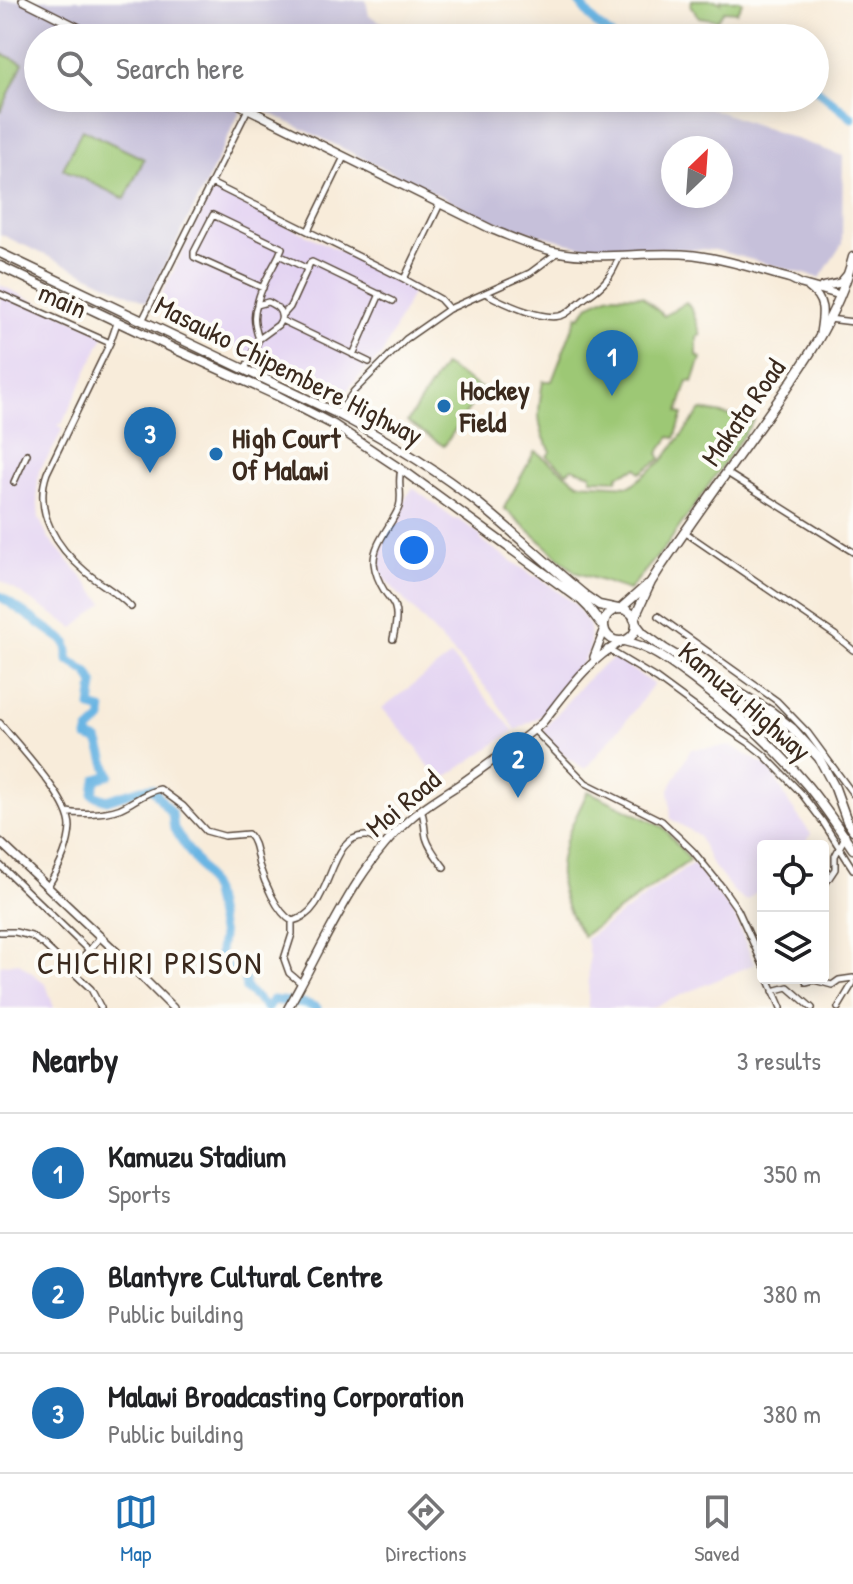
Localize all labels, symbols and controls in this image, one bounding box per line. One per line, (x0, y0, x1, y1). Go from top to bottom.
search box (24, 24, 829, 112)
icon: search (52, 46, 96, 90)
text: Search here (116, 48, 244, 88)
north arrow (661, 136, 733, 208)
street label: main (33, 273, 93, 327)
street label: Masauko Chipembere Highway (149, 286, 430, 454)
pin: 1 (586, 330, 638, 396)
street label: Makata Road (692, 351, 794, 473)
place label: Hockey Field (459, 371, 530, 441)
marker: Hockey Field (435, 397, 453, 415)
pin: 3 (124, 407, 176, 473)
place label: High Court Of Malawi (232, 419, 342, 489)
marker: High Court Of Malawi (207, 445, 225, 463)
your location (394, 530, 434, 570)
street label: Kamuzu Highway (670, 633, 820, 770)
pin: 2 (492, 732, 544, 798)
street label: Moi Road (358, 761, 448, 845)
map controls (757, 840, 829, 984)
button: locate (757, 840, 829, 912)
button: layers (757, 912, 829, 984)
district label: CHICHIRI PRISON (37, 941, 263, 984)
text: Nearby (32, 1037, 118, 1083)
text: 3 results (737, 1043, 821, 1078)
text: Kamuzu Stadium (108, 1136, 286, 1176)
text: 1 (53, 1156, 63, 1191)
text: 350 m (763, 1156, 821, 1191)
text: Sports (108, 1176, 171, 1211)
text: Blantyre Cultural Centre (108, 1256, 383, 1296)
text: 2 (52, 1276, 64, 1311)
text: 380 m (763, 1276, 821, 1311)
text: Public building (108, 1296, 244, 1331)
text: Malawi Broadcasting Corporation (108, 1376, 464, 1416)
text: 3 (52, 1396, 64, 1431)
text: 380 m (763, 1396, 821, 1431)
text: Public building (108, 1416, 244, 1451)
tab: Map (114, 1490, 158, 1568)
tab: Directions (386, 1490, 467, 1568)
tab: Saved (694, 1490, 739, 1568)

